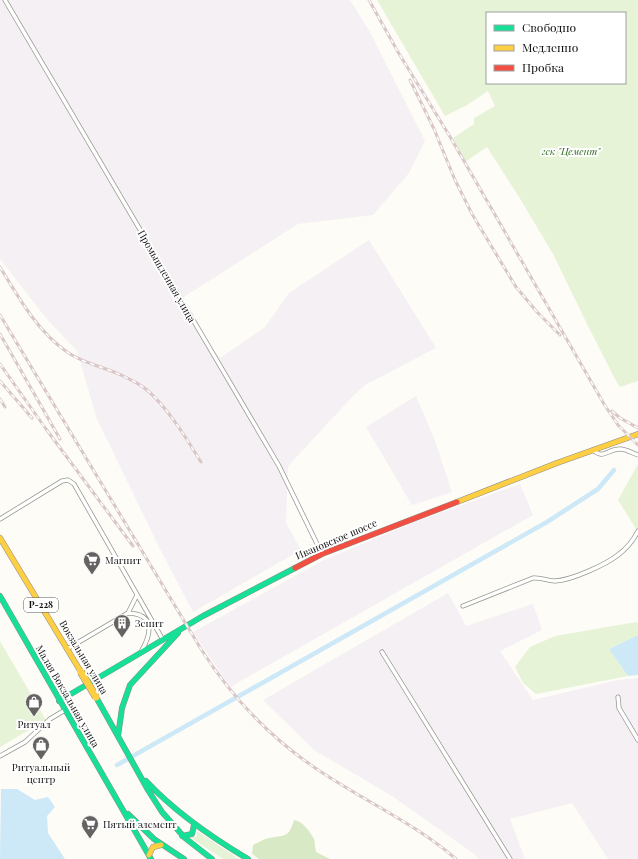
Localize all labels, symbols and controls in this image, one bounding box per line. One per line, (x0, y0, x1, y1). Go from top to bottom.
legend (486, 12, 626, 84)
text: Свободно (522, 19, 577, 35)
text: Медленно (522, 39, 579, 55)
text: Пробка (522, 59, 564, 75)
park label: гск "Цемент" (541, 144, 601, 158)
street label: Промышленная улица (135, 227, 199, 325)
street label: Ивановское шоссе (293, 515, 379, 563)
supermarket icon: Магнит (82, 550, 102, 575)
place label: Магнит (105, 553, 142, 567)
road number: Р-228 (24, 598, 58, 612)
building icon: Зенит (112, 613, 132, 638)
place label: Зенит (135, 616, 164, 630)
street label: Вокзальная улица (56, 617, 112, 697)
street label: Малая Вокзальная улица (33, 642, 103, 750)
shop icon: Ритуал (24, 692, 44, 717)
place label: Ритуал (17, 717, 51, 731)
shop icon: Ритуальный центр (31, 735, 51, 760)
place label: Ритуальный центр (12, 760, 70, 786)
supermarket icon: Пятый элемент (80, 814, 100, 839)
place label: Пятый элемент (103, 817, 177, 831)

